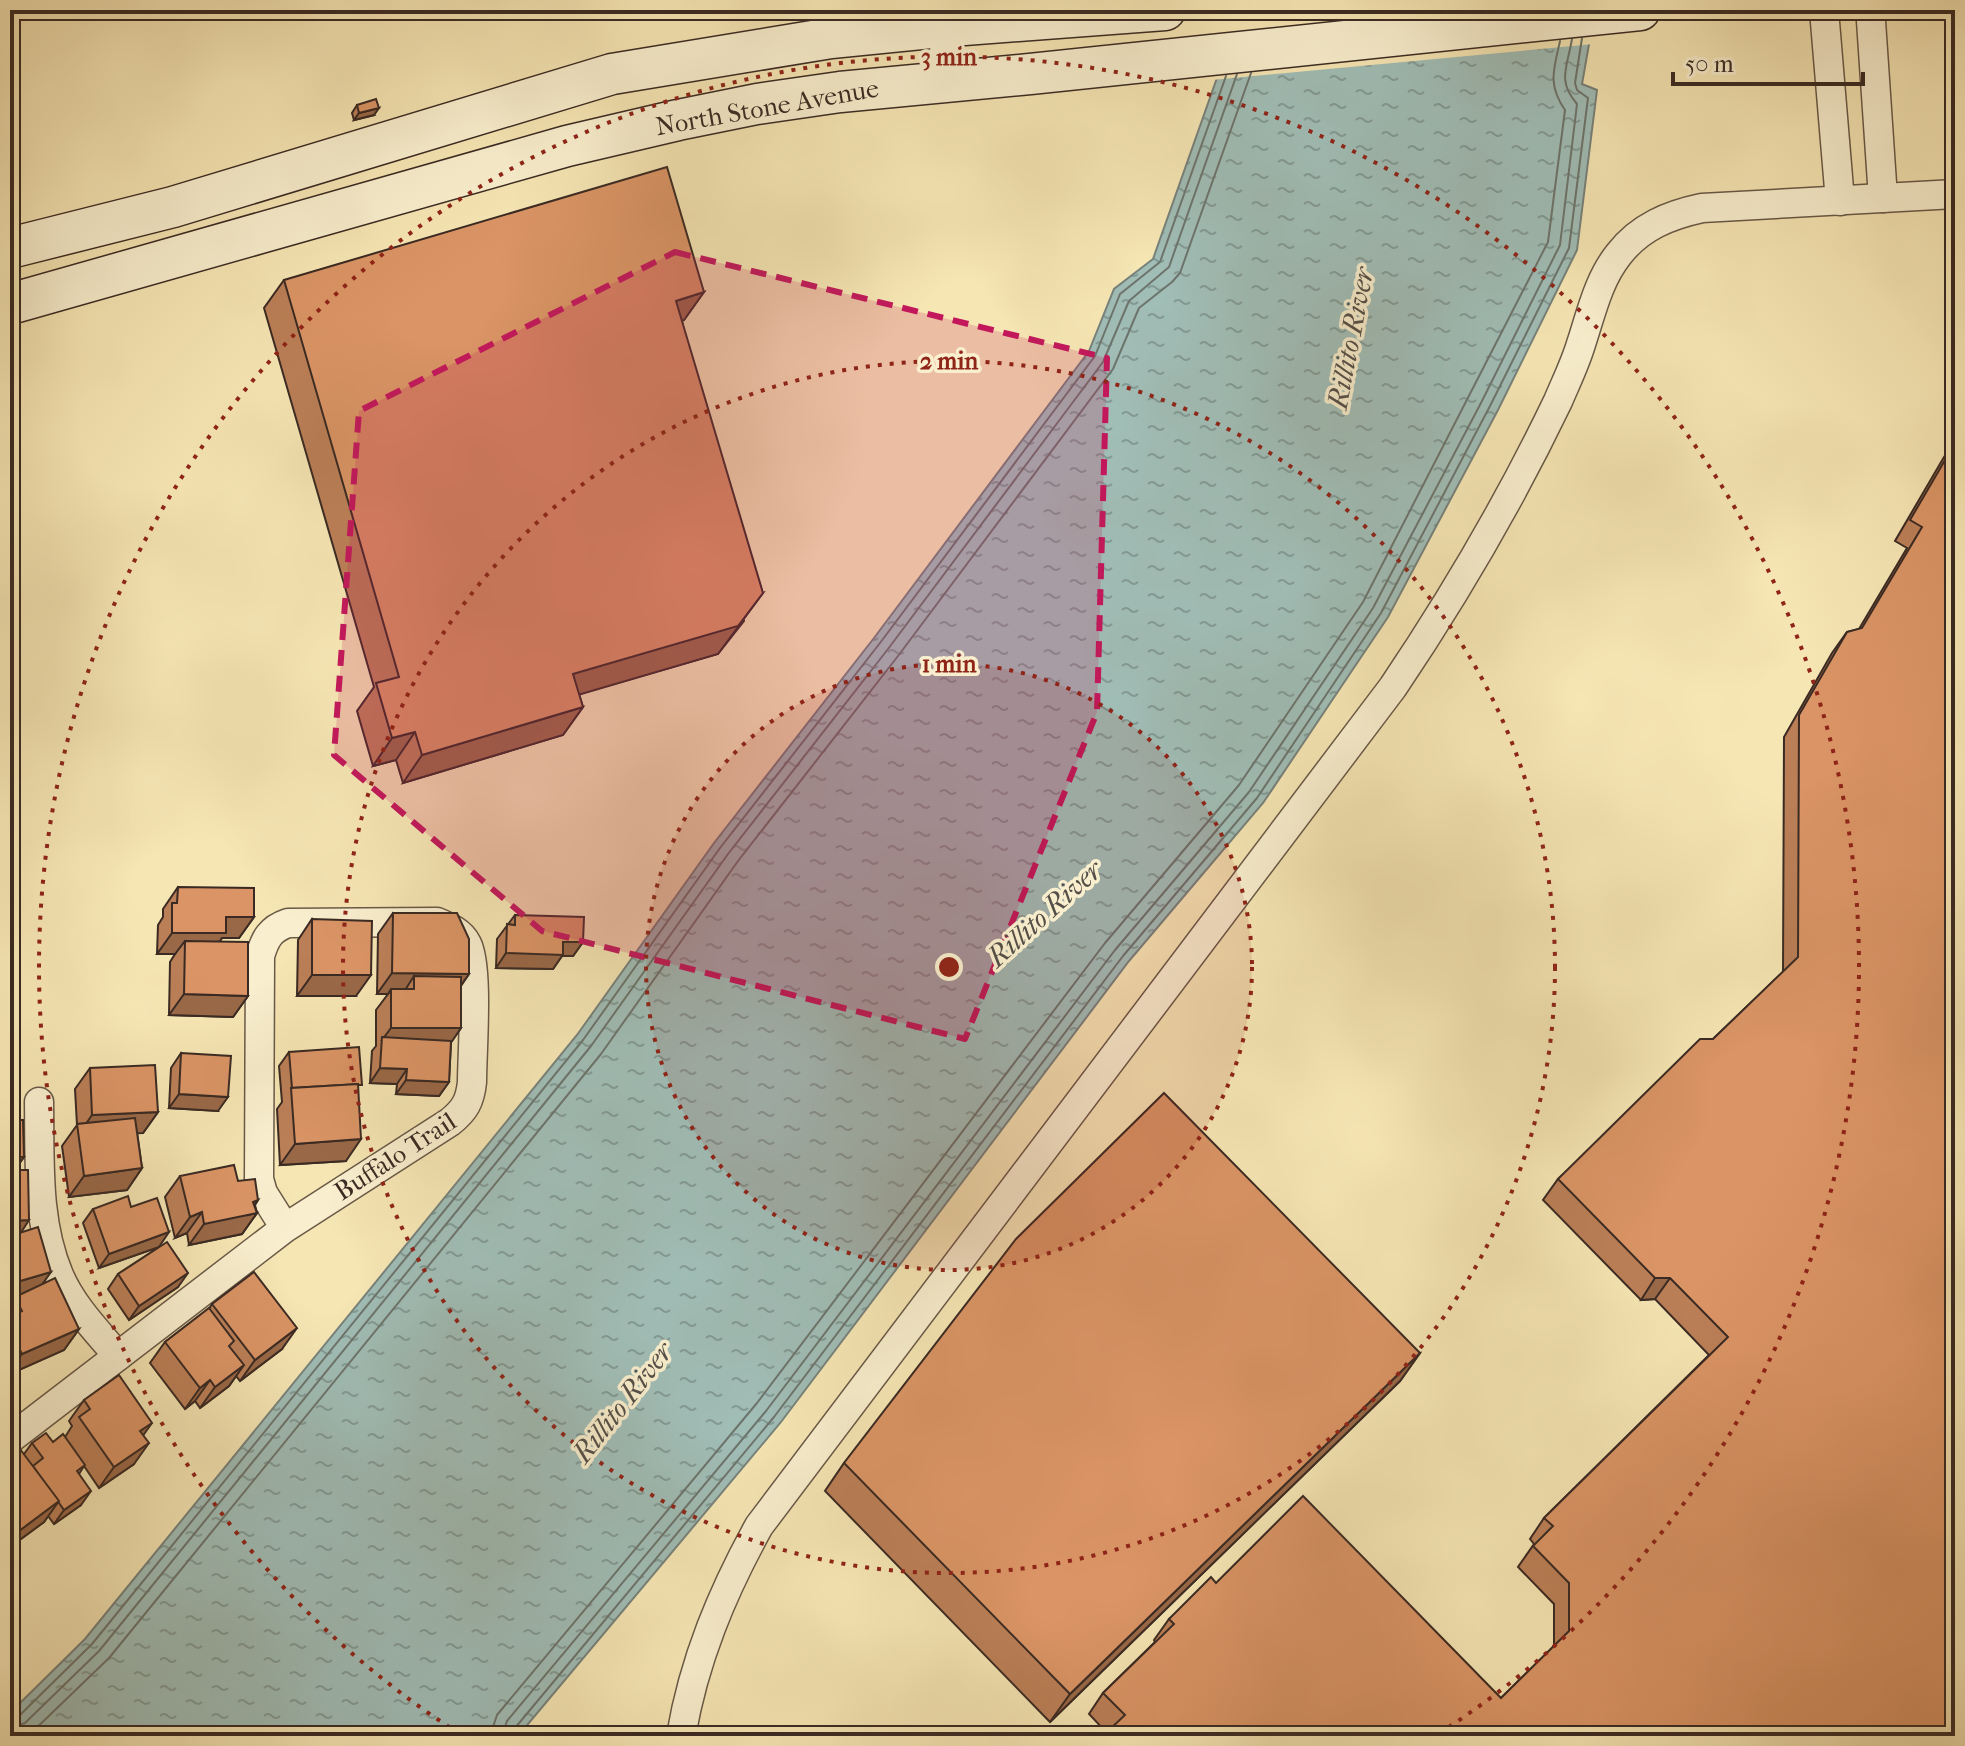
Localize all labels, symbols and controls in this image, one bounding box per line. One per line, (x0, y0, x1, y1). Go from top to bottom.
scale bar (1673, 36, 1863, 86)
text: 3 min (921, 43, 978, 71)
text: 50 m (1685, 50, 1734, 78)
street label: North Stone Avenue (653, 73, 881, 142)
water label: Rillito River (1320, 262, 1381, 413)
text: 2 min (920, 347, 979, 375)
text: 1 min (922, 650, 977, 678)
water label: Rillito River (979, 852, 1110, 975)
centre of rings (935, 953, 963, 981)
street label: Buffalo Trail (329, 1106, 462, 1207)
water label: Rillito River (564, 1334, 681, 1470)

